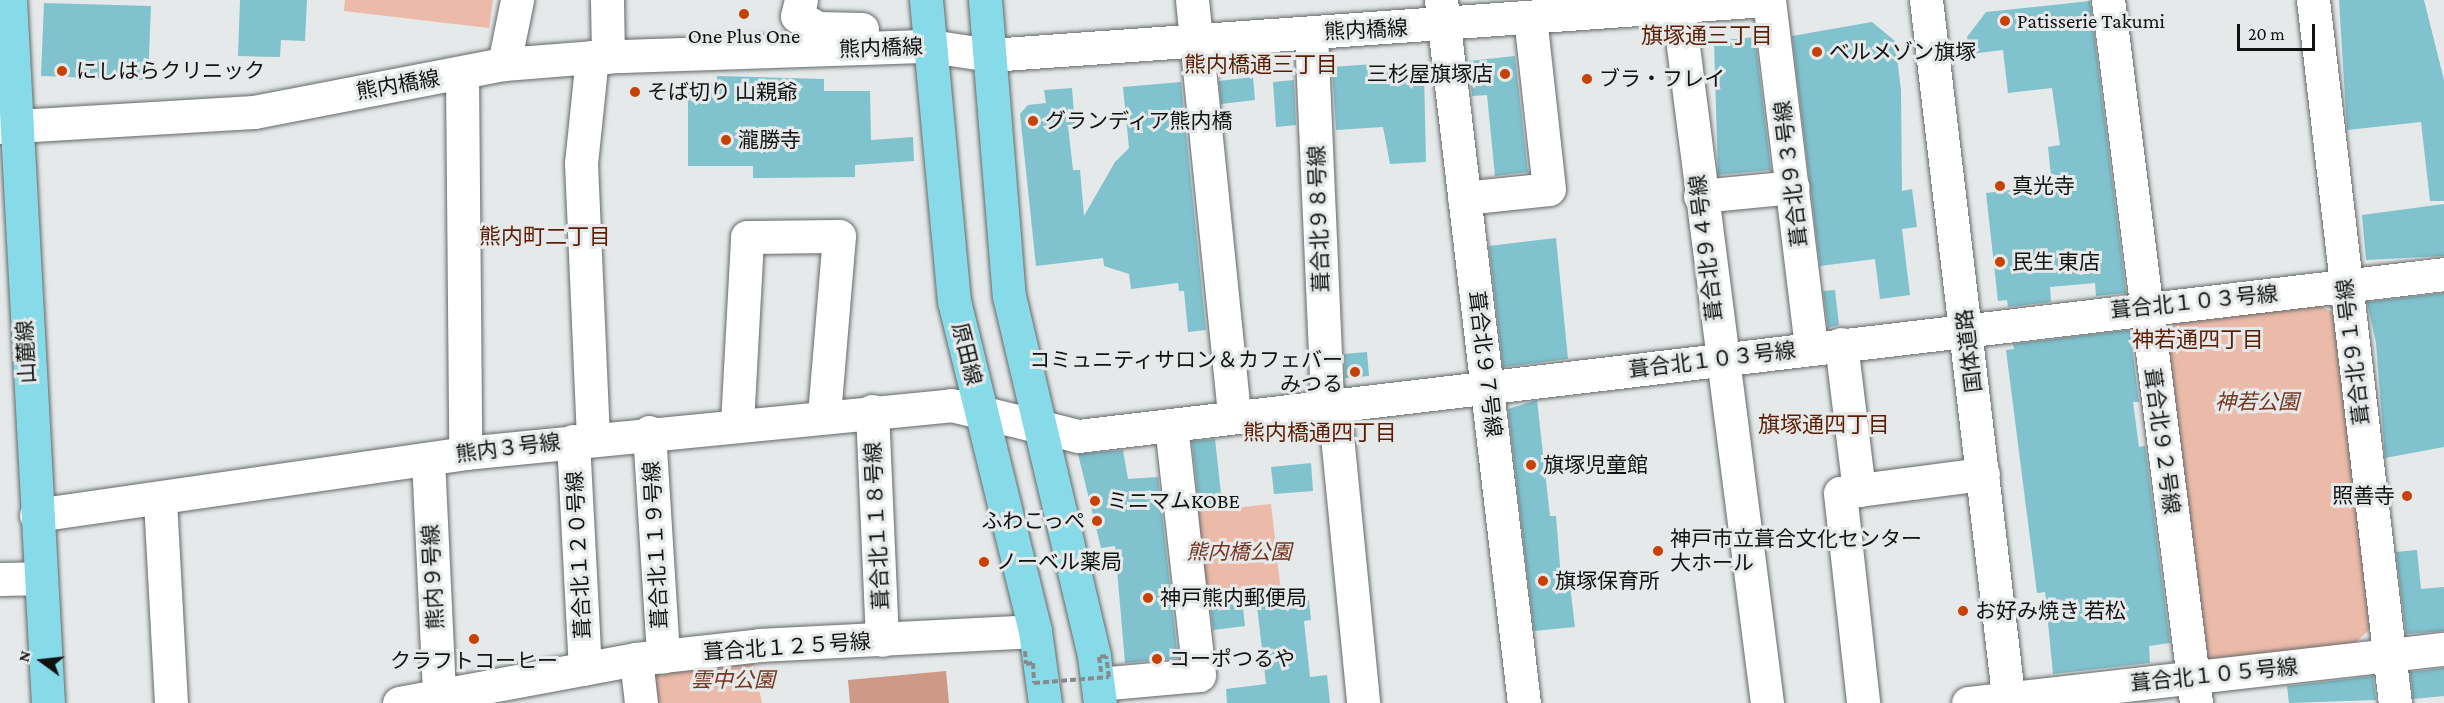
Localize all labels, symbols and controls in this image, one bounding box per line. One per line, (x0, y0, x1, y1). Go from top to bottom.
marker: One Plus One (737, 7, 751, 21)
place label: Patisserie Takumi (2017, 8, 2165, 34)
scale bar (2240, 12, 2318, 50)
marker: Patisserie Takumi (1998, 14, 2012, 28)
street label: 熊内橋線 (1323, 15, 1409, 45)
place label: One Plus One (688, 23, 800, 49)
district label: 旗塚通三丁目 (1641, 23, 1773, 49)
text: 20 m (2248, 24, 2285, 44)
street label: 熊内橋線 (839, 34, 923, 62)
place label: ベルメゾン旗塚 (1829, 39, 1976, 65)
marker: ベルメゾン旗塚 (1810, 45, 1824, 59)
district label: 熊内橋通三丁目 (1184, 52, 1338, 78)
place label: にしはらクリニック (76, 58, 265, 84)
place label: 三杉屋旗塚店 (1367, 61, 1493, 87)
marker: にしはらクリニック (53, 62, 71, 80)
street label: 熊内橋線 (354, 65, 442, 105)
place label: ブラ・フレイ (1599, 66, 1725, 92)
marker: 三杉屋旗塚店 (1498, 67, 1512, 81)
marker: ブラ・フレイ (1580, 72, 1594, 86)
place label: そば切り 山親爺 (647, 79, 798, 105)
marker: そば切り 山親爺 (628, 85, 642, 99)
street label: 葺合北９３号線 (1770, 100, 1812, 248)
place label: グランディア熊内橋 (1045, 108, 1234, 134)
marker: グランディア熊内橋 (1026, 114, 1040, 128)
place label: 瀧勝寺 (738, 127, 801, 153)
marker: 瀧勝寺 (719, 133, 733, 147)
street label: 葺合北９８号線 (1304, 145, 1334, 293)
place label: 真光寺 (2012, 173, 2075, 199)
street label: 葺合北９４号線 (1685, 174, 1727, 322)
marker: 真光寺 (1993, 179, 2007, 193)
district label: 熊内町二丁目 (479, 224, 611, 250)
place label: 民生 東店 (2012, 249, 2100, 275)
marker: 民生 東店 (1993, 255, 2007, 269)
street label: 葺合北９１号線 (2332, 278, 2374, 426)
street label: 葺合北１０３号線 (2109, 281, 2279, 323)
street label: 葺合北９７号線 (1464, 290, 1506, 438)
street label: 国体道路 (1951, 308, 1987, 394)
street label: 山麓線 (12, 320, 40, 384)
street label: 原田線 (947, 320, 987, 388)
district label: 神若通四丁目 (2132, 327, 2264, 353)
street label: 葺合北１０３号線 (1627, 337, 1797, 383)
place label: コミュニティサロン＆カフェバー みつる (1028, 347, 1343, 397)
marker: コミュニティサロン＆カフェバー みつる (1348, 365, 1362, 379)
street label: 葺合北９２号線 (2139, 366, 2185, 516)
park label: 神若公園 (2215, 389, 2299, 415)
district label: 旗塚通四丁目 (1758, 412, 1890, 438)
district label: 熊内橋通四丁目 (1243, 420, 1397, 446)
street label: 熊内３号線 (454, 429, 562, 467)
street label: 葺合北１１８号線 (860, 441, 894, 611)
place label: 旗塚児童館 (1543, 452, 1648, 478)
marker: 旗塚児童館 (1524, 458, 1538, 472)
street label: 葺合北１１９号線 (639, 460, 673, 630)
street label: 葺合北１２０号線 (562, 470, 596, 640)
place label: 照善寺 (2332, 483, 2395, 509)
place label: ミニマムKOBE (1107, 488, 1240, 514)
marker: 照善寺 (2400, 489, 2414, 503)
marker: ミニマムKOBE (1088, 494, 1102, 508)
place label: ふわこっぺ (980, 508, 1085, 534)
marker: ふわこっぺ (1090, 514, 1104, 528)
street label: 熊内９号線 (418, 524, 448, 630)
place label: 神戸市立葺合文化センター 大ホール (1670, 526, 1922, 576)
park label: 熊内橋公園 (1187, 539, 1291, 565)
marker: 神戸市立葺合文化センター 大ホール (1651, 544, 1665, 558)
place label: ノーベル薬局 (996, 549, 1122, 575)
marker: ノーベル薬局 (977, 555, 991, 569)
place label: 旗塚保育所 (1555, 568, 1660, 594)
marker: 旗塚保育所 (1536, 574, 1550, 588)
place label: 神戸熊内郵便局 (1160, 585, 1307, 611)
marker: 神戸熊内郵便局 (1141, 591, 1155, 605)
place label: お好み焼き 若松 (1975, 598, 2126, 624)
marker: お好み焼き 若松 (1956, 604, 1970, 618)
street label: 葺合北１２５号線 (702, 629, 872, 665)
north arrow (12, 631, 72, 691)
marker: クラフトコーヒー (467, 632, 481, 646)
place label: コーポつるや (1169, 646, 1295, 672)
place label: クラフトコーヒー (390, 648, 558, 674)
text: N (15, 649, 34, 664)
marker: コーポつるや (1150, 652, 1164, 666)
street label: 葺合北１０５号線 (2129, 654, 2299, 696)
park label: 雲中公園 (691, 667, 775, 693)

